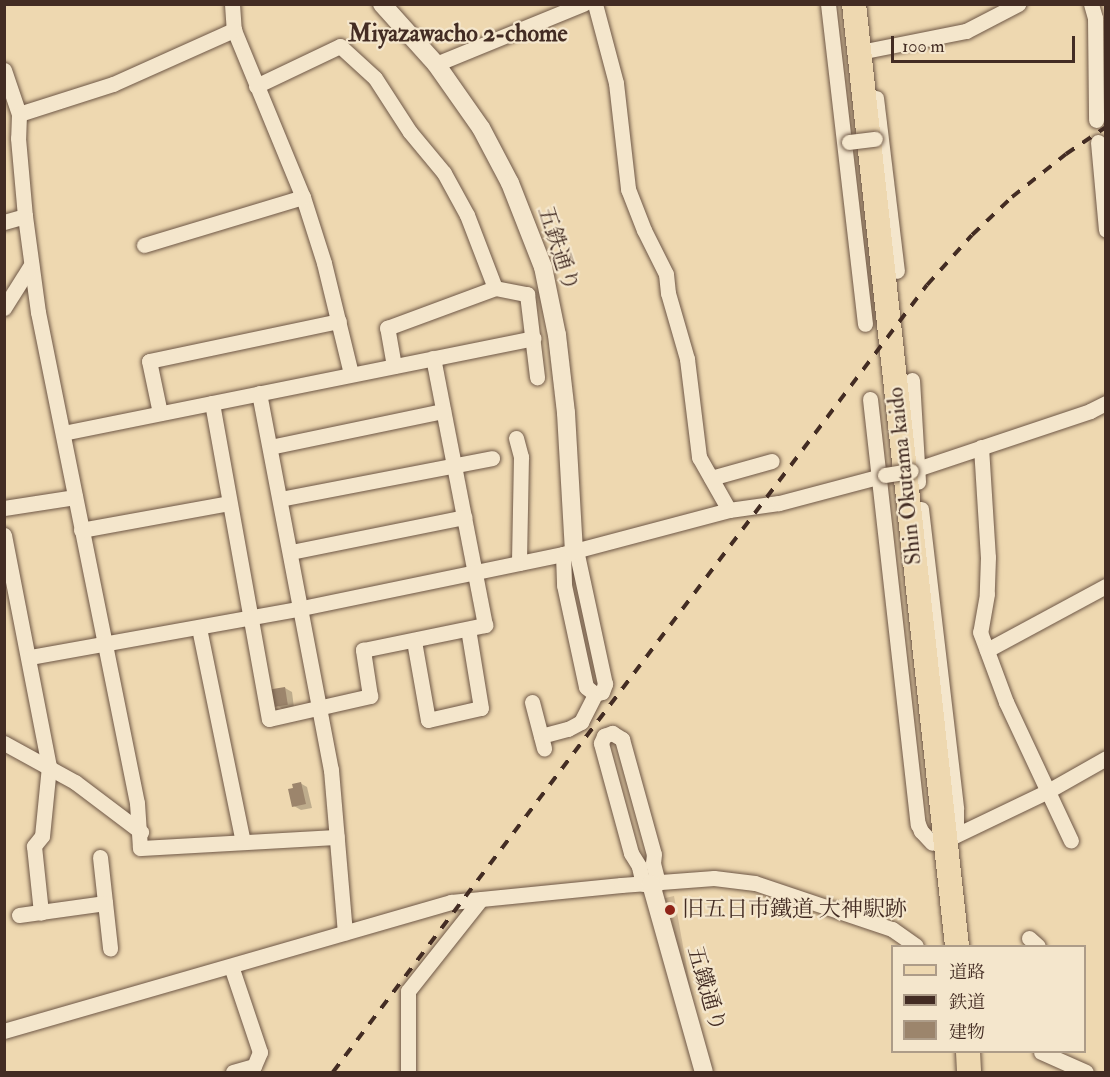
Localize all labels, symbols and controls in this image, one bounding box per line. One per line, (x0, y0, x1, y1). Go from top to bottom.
district label: Miyazawacho 2-chome (348, 20, 568, 48)
scale bar (894, 24, 1078, 62)
text: 100 m (902, 35, 945, 58)
street label: 五鉄通り (532, 203, 584, 295)
street label: Shin Okutama kaido (883, 386, 927, 566)
place label: 旧五日市鐵道 大神駅跡 (682, 897, 907, 923)
marker: 旧五日市鐵道 大神駅跡 (663, 903, 677, 917)
street label: 五鐵通り (681, 943, 731, 1035)
legend (891, 945, 1086, 1053)
text: 道路 (949, 961, 985, 984)
text: 鉄道 (949, 991, 985, 1014)
text: 建物 (949, 1021, 985, 1044)

